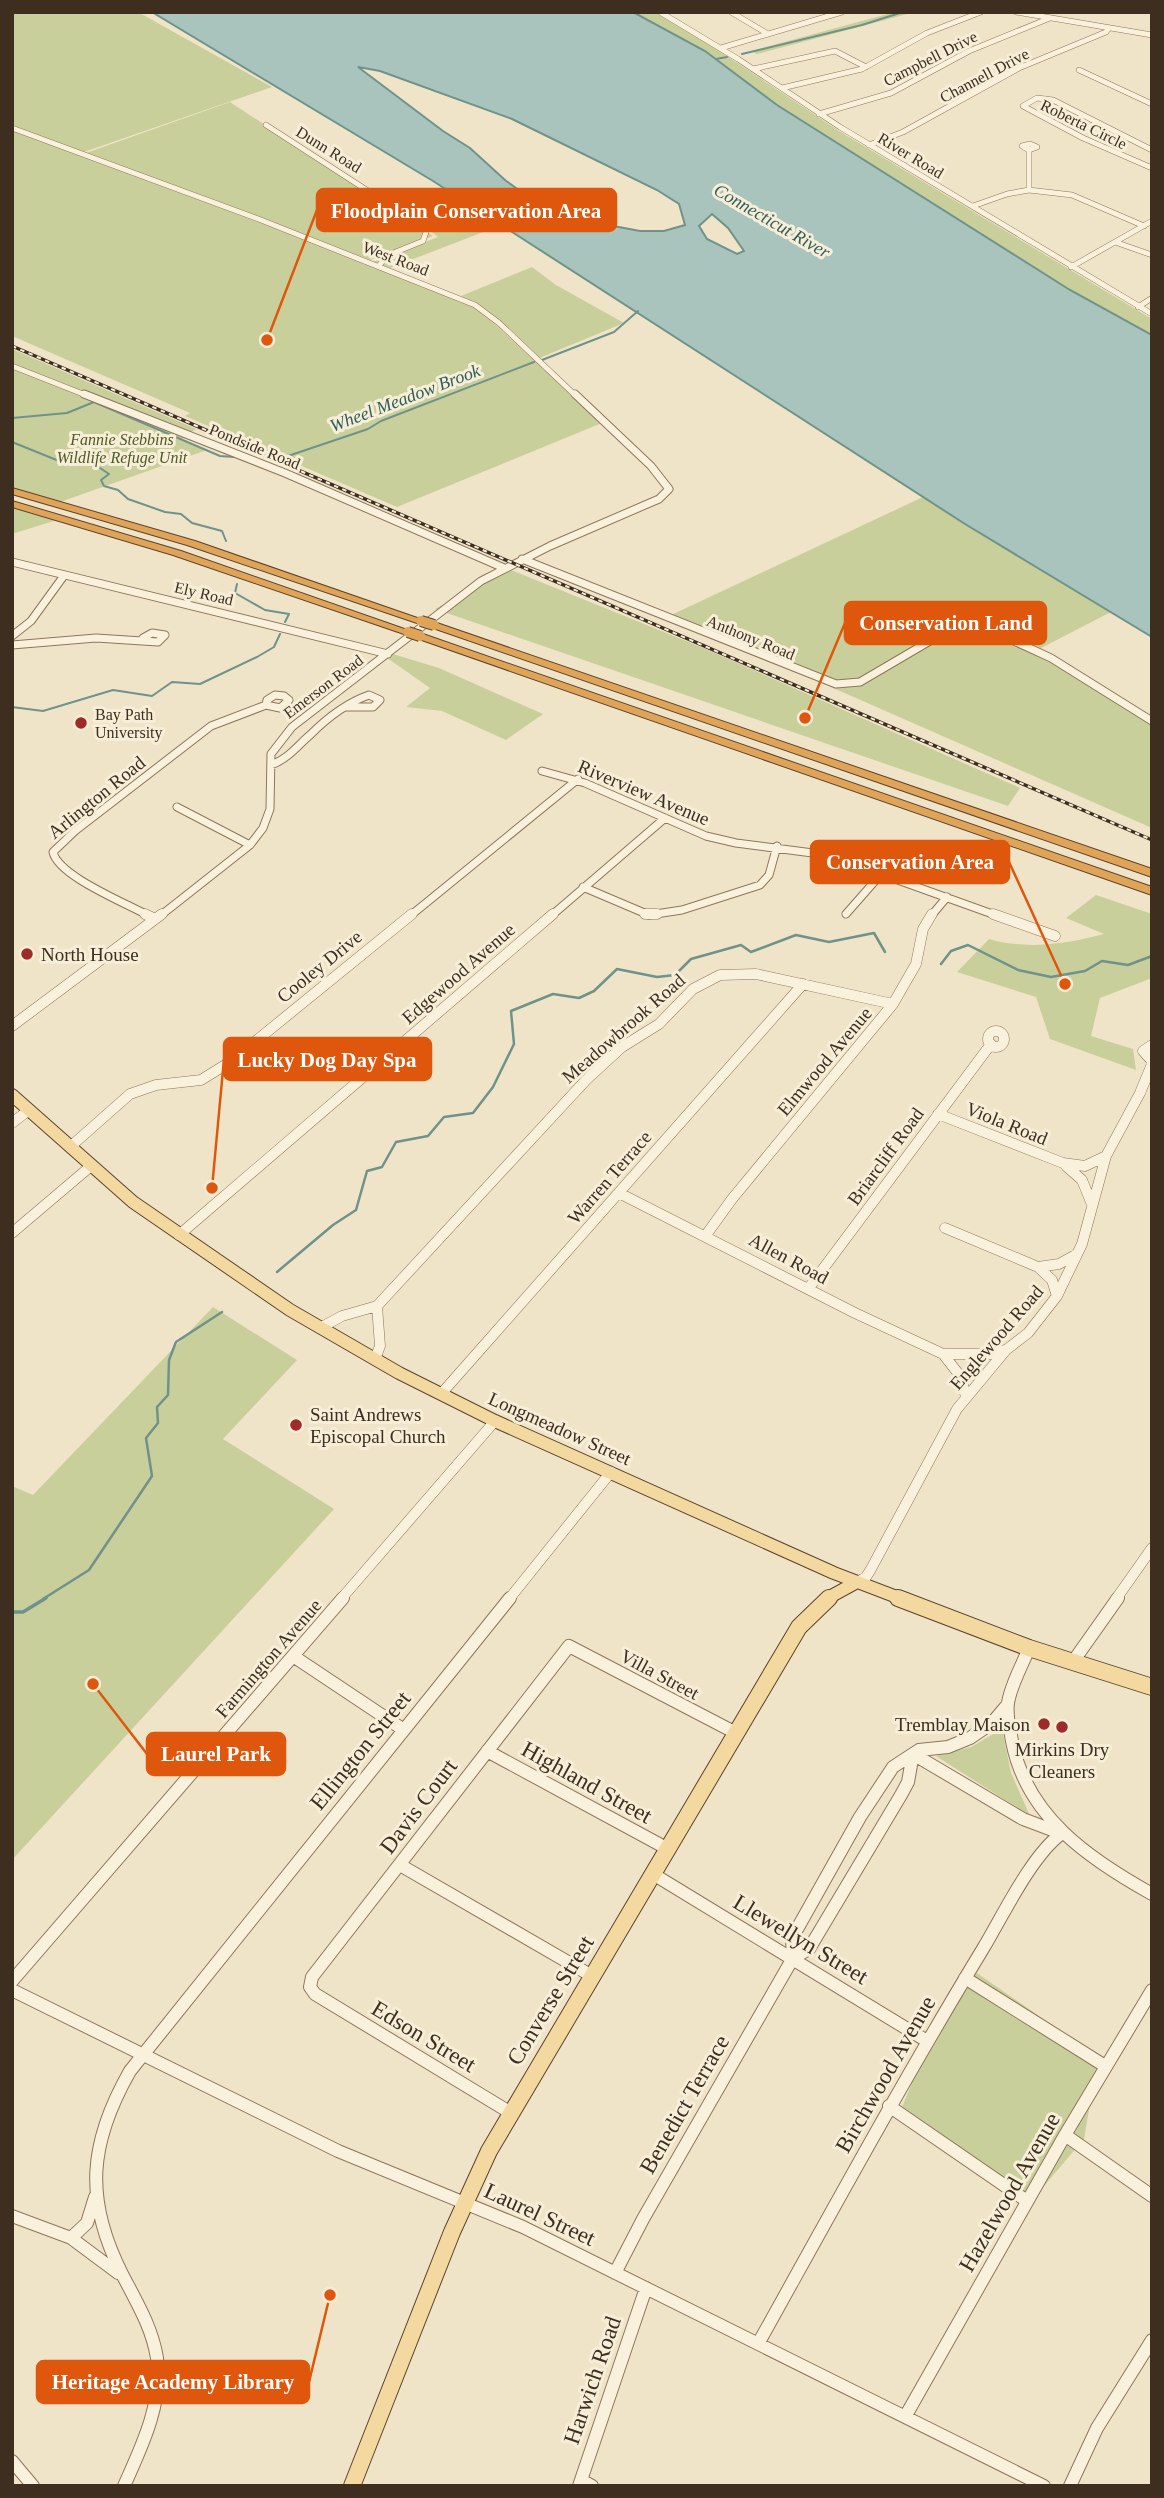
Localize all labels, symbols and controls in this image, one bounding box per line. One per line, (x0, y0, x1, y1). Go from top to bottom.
street label: Campbell Drive (881, 28, 980, 90)
street label: Channell Drive (937, 45, 1032, 106)
street label: Roberta Circle (1038, 96, 1130, 153)
street label: Dunn Road (293, 123, 364, 176)
street label: River Road (875, 129, 947, 182)
water label: Connecticut River (711, 180, 834, 263)
callout: Floodplain Conservation Area (317, 189, 616, 231)
text: Floodplain Conservation Area (331, 199, 602, 223)
street label: West Road (360, 238, 431, 279)
water label: Wheel Meadow Brook (327, 360, 484, 436)
street label: Pondside Road (207, 421, 303, 472)
park label: Fannie Stebbins Wildlife Refuge Unit (57, 431, 188, 467)
street label: Ely Road (173, 578, 235, 609)
callout: Conservation Land (845, 602, 1046, 644)
text: Conservation Land (859, 611, 1033, 635)
street label: Anthony Road (704, 612, 797, 664)
street label: Emerson Road (280, 651, 366, 722)
place label: Bay Path University (95, 706, 163, 742)
marker: Bay Path University (73, 715, 89, 731)
street label: Arlington Road (44, 752, 149, 843)
street label: Riverview Avenue (575, 755, 713, 830)
callout: Conservation Area (811, 841, 1009, 883)
text: Conservation Area (826, 850, 995, 874)
street label: Edgewood Avenue (398, 919, 519, 1028)
street label: Cooley Drive (273, 926, 366, 1007)
place label: North House (41, 944, 139, 965)
marker: North House (19, 946, 35, 962)
street label: Meadowbrook Road (558, 969, 689, 1087)
street label: Elmwood Avenue (773, 1003, 876, 1120)
callout: Lucky Dog Day Spa (224, 1038, 431, 1080)
text: Lucky Dog Day Spa (237, 1048, 417, 1072)
street label: Viola Road (963, 1098, 1051, 1149)
street label: Briarcliff Road (843, 1103, 928, 1209)
street label: Warren Terrace (563, 1126, 656, 1228)
street label: Allen Road (745, 1229, 833, 1288)
street label: Englewood Road (945, 1280, 1048, 1394)
street label: Longmeadow Street (485, 1388, 635, 1470)
place label: Saint Andrews Episcopal Church (310, 1404, 446, 1447)
marker: Saint Andrews Episcopal Church (288, 1417, 304, 1433)
street label: Farmington Avenue (211, 1595, 326, 1722)
street label: Villa Street (617, 1645, 703, 1704)
street label: Ellington Street (305, 1686, 416, 1815)
place label: Tremblay Maison (895, 1714, 1030, 1735)
marker: Tremblay Maison (1036, 1716, 1052, 1732)
marker: Mirkins Dry Cleaners (1054, 1719, 1070, 1735)
callout: Laurel Park (147, 1733, 285, 1775)
street label: Highland Street (517, 1736, 657, 1829)
place label: Mirkins Dry Cleaners (1015, 1739, 1110, 1782)
text: Laurel Park (161, 1742, 271, 1766)
street label: Davis Court (375, 1754, 462, 1858)
street label: Llewellyn Street (729, 1889, 873, 1990)
street label: Converse Street (502, 1931, 599, 2069)
street label: Birchwood Avenue (830, 1992, 940, 2157)
street label: Edson Street (367, 1996, 481, 2078)
street label: Benedict Terrace (635, 2031, 734, 2178)
street label: Hazelwood Avenue (954, 2108, 1065, 2276)
street label: Laurel Street (480, 2178, 600, 2251)
street label: Harwich Road (559, 2313, 626, 2447)
callout: Heritage Academy Library (37, 2361, 309, 2403)
text: Heritage Academy Library (52, 2370, 295, 2394)

